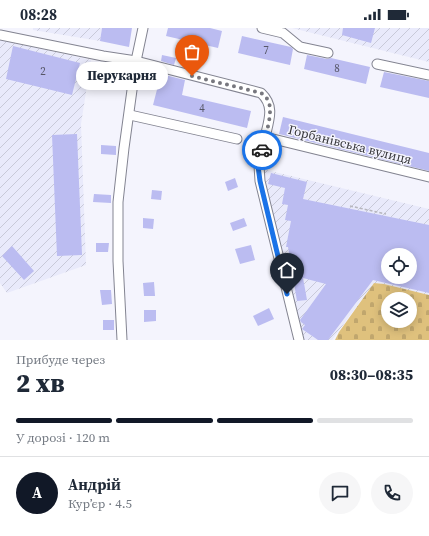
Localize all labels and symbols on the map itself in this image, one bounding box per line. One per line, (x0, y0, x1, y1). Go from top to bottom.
pin (175, 35, 209, 76)
house number: 7 (263, 43, 269, 58)
house number: 8 (334, 61, 340, 76)
callout: Перукарня (76, 62, 168, 90)
house number: 2 (40, 64, 46, 79)
house number: 4 (199, 101, 205, 116)
street label: Горбанівська вулиця (286, 121, 413, 168)
courier (242, 130, 282, 170)
pin (270, 253, 304, 294)

